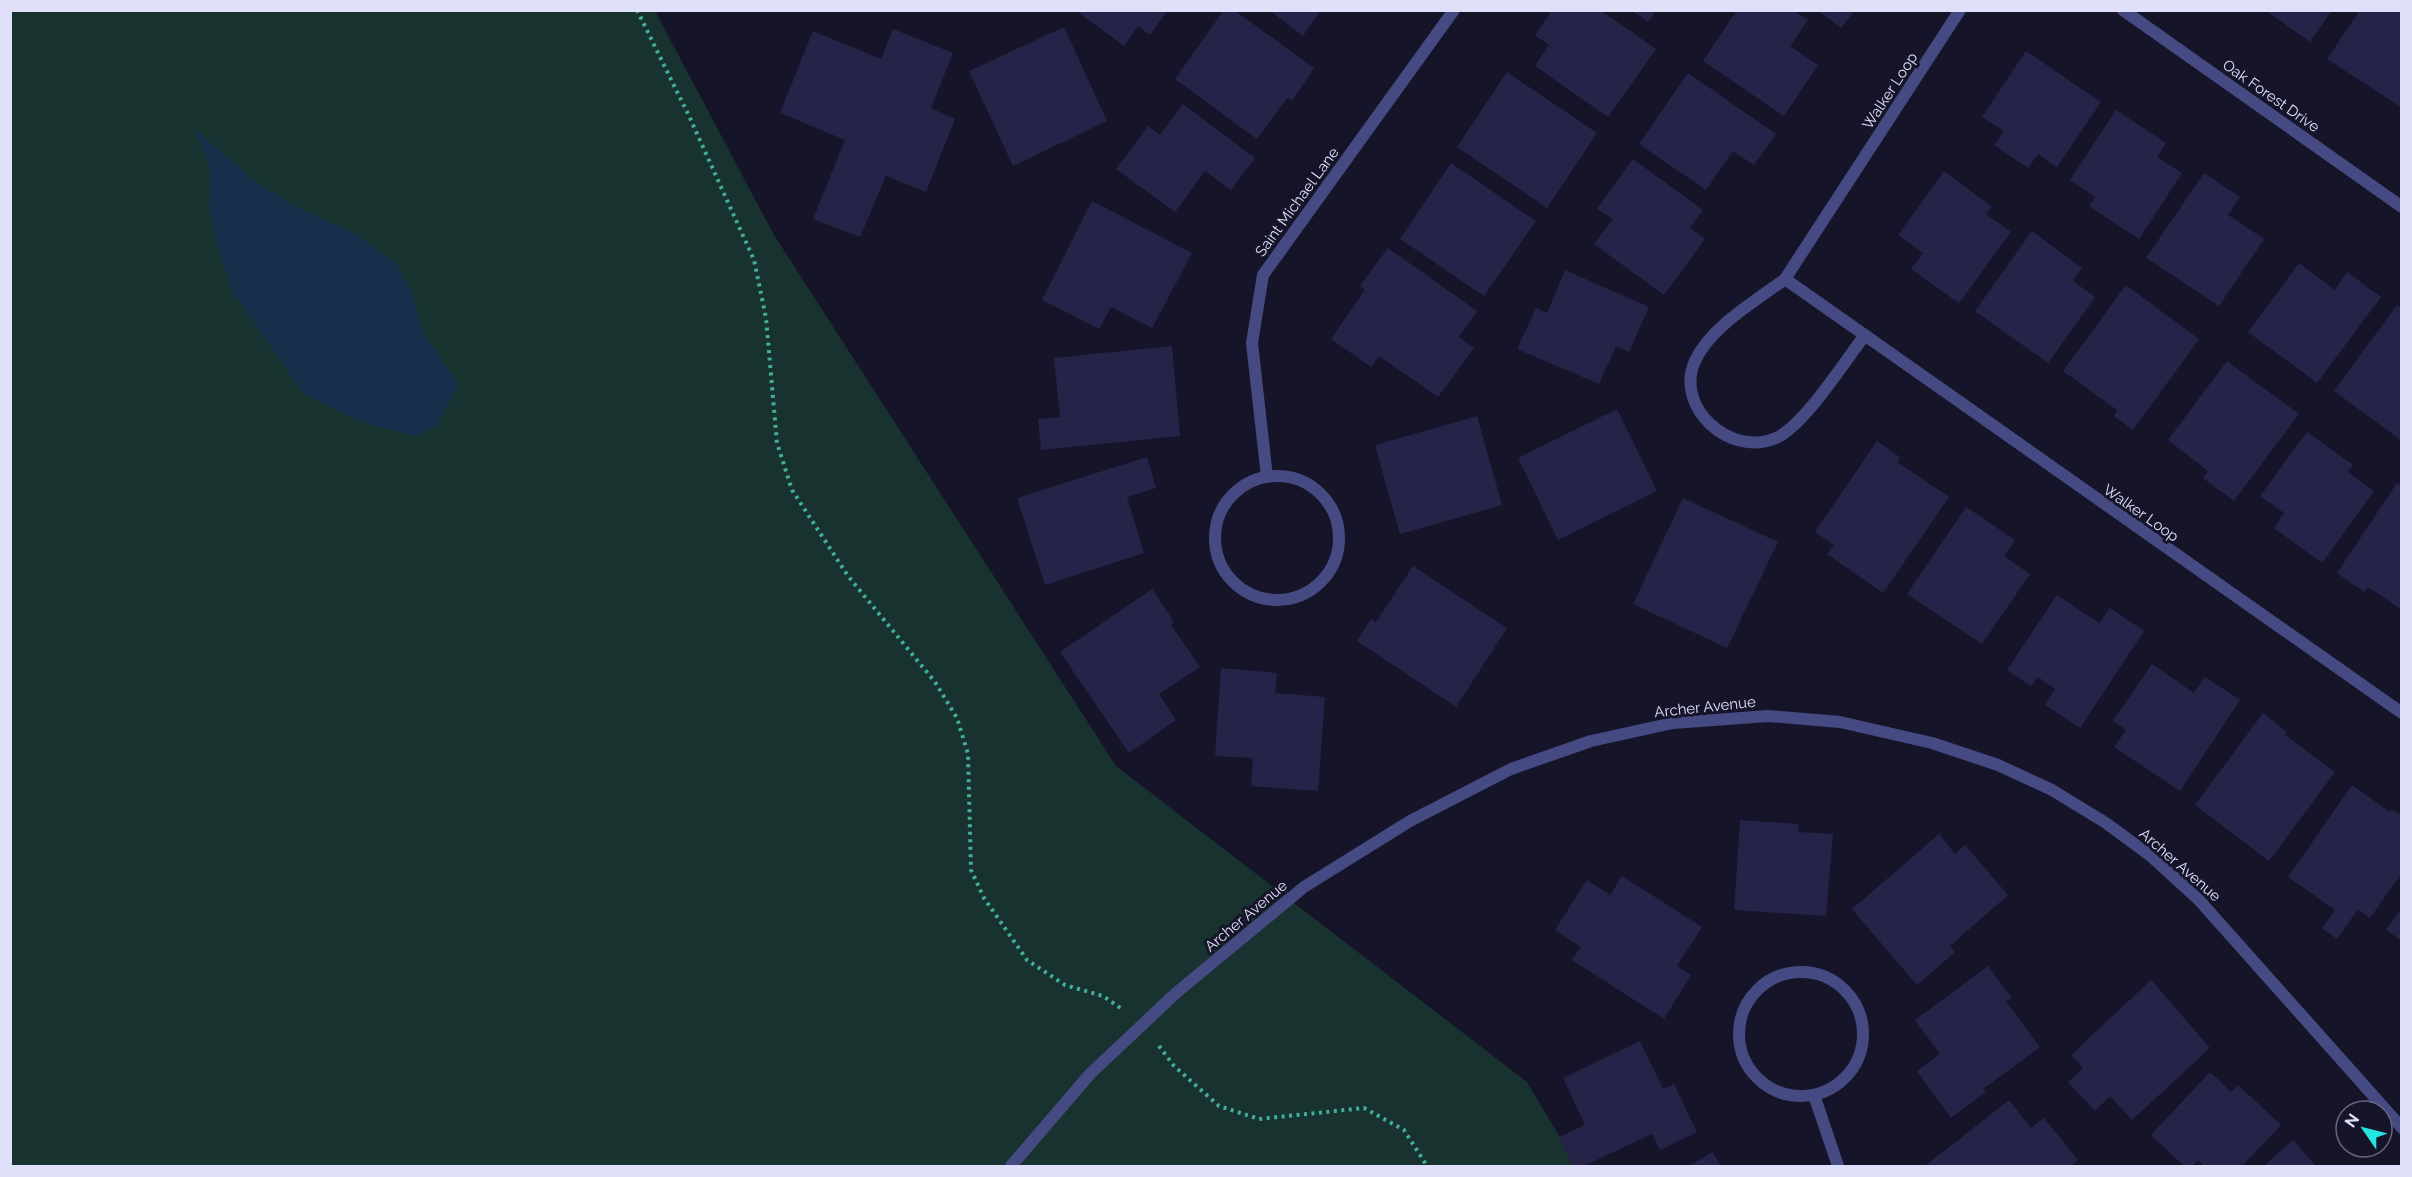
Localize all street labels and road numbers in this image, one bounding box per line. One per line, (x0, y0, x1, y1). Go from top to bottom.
street label: Walker Loop (1859, 49, 1921, 133)
street label: Oak Forest Drive (2219, 56, 2323, 136)
street label: Saint Michael Lane (1251, 144, 1343, 260)
street label: Walker Loop (2100, 480, 2182, 546)
street label: Archer Avenue (1653, 693, 1757, 721)
street label: Archer Avenue (2136, 825, 2224, 905)
street label: Archer Avenue (1201, 876, 1291, 956)

